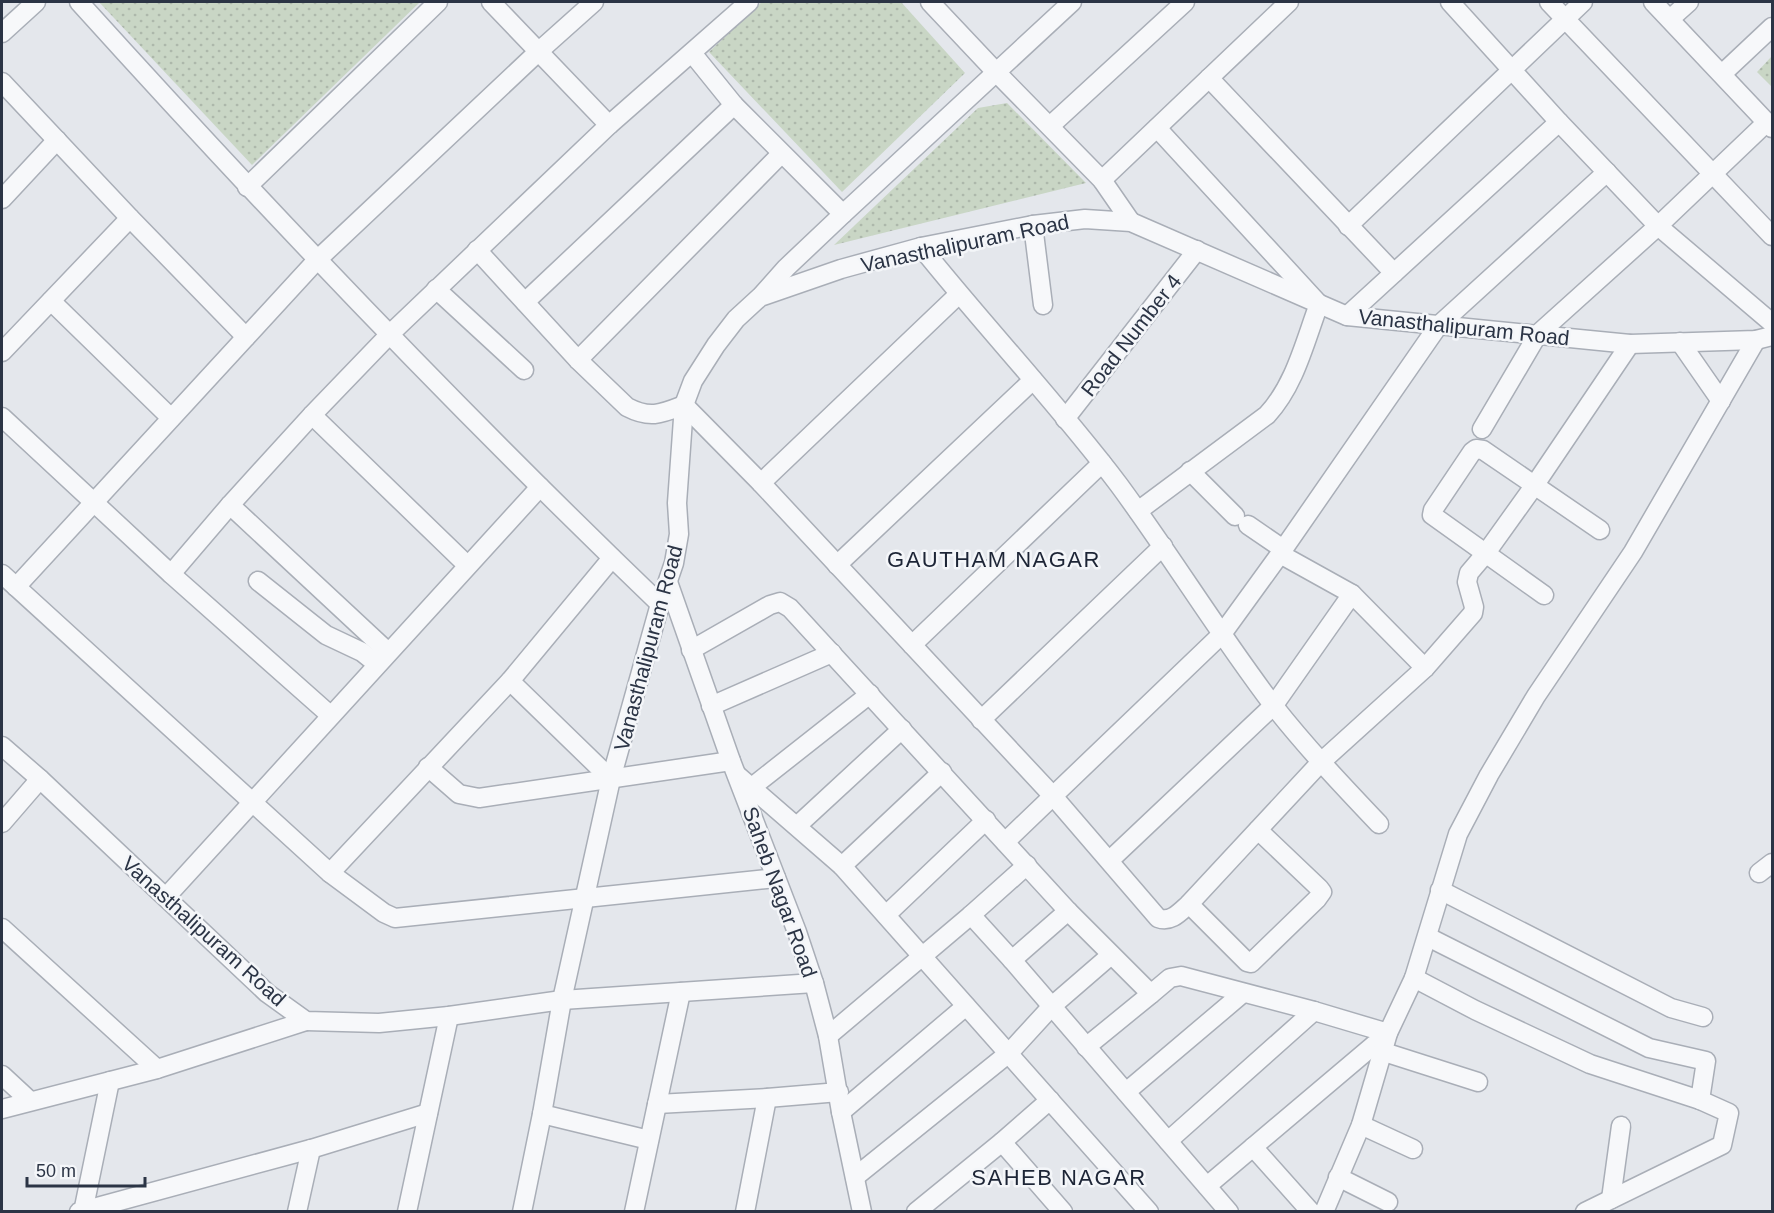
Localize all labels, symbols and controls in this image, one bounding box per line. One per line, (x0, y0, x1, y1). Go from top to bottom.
street label: Vanasthalipuram Road (859, 210, 1071, 276)
street label: Road Number 4 (1076, 269, 1186, 400)
street label: Vanasthalipuram Road (1357, 304, 1571, 350)
street label: Vanasthalipuram Road (609, 543, 687, 753)
district label: GAUTHAM NAGAR (887, 547, 1101, 572)
street label: Saheb Nagar Road (738, 804, 822, 980)
street label: Vanasthalipuram Road (118, 851, 290, 1011)
scale bar (27, 1150, 146, 1188)
text: 50 m (36, 1161, 76, 1181)
district label: SAHEB NAGAR (971, 1165, 1147, 1190)

